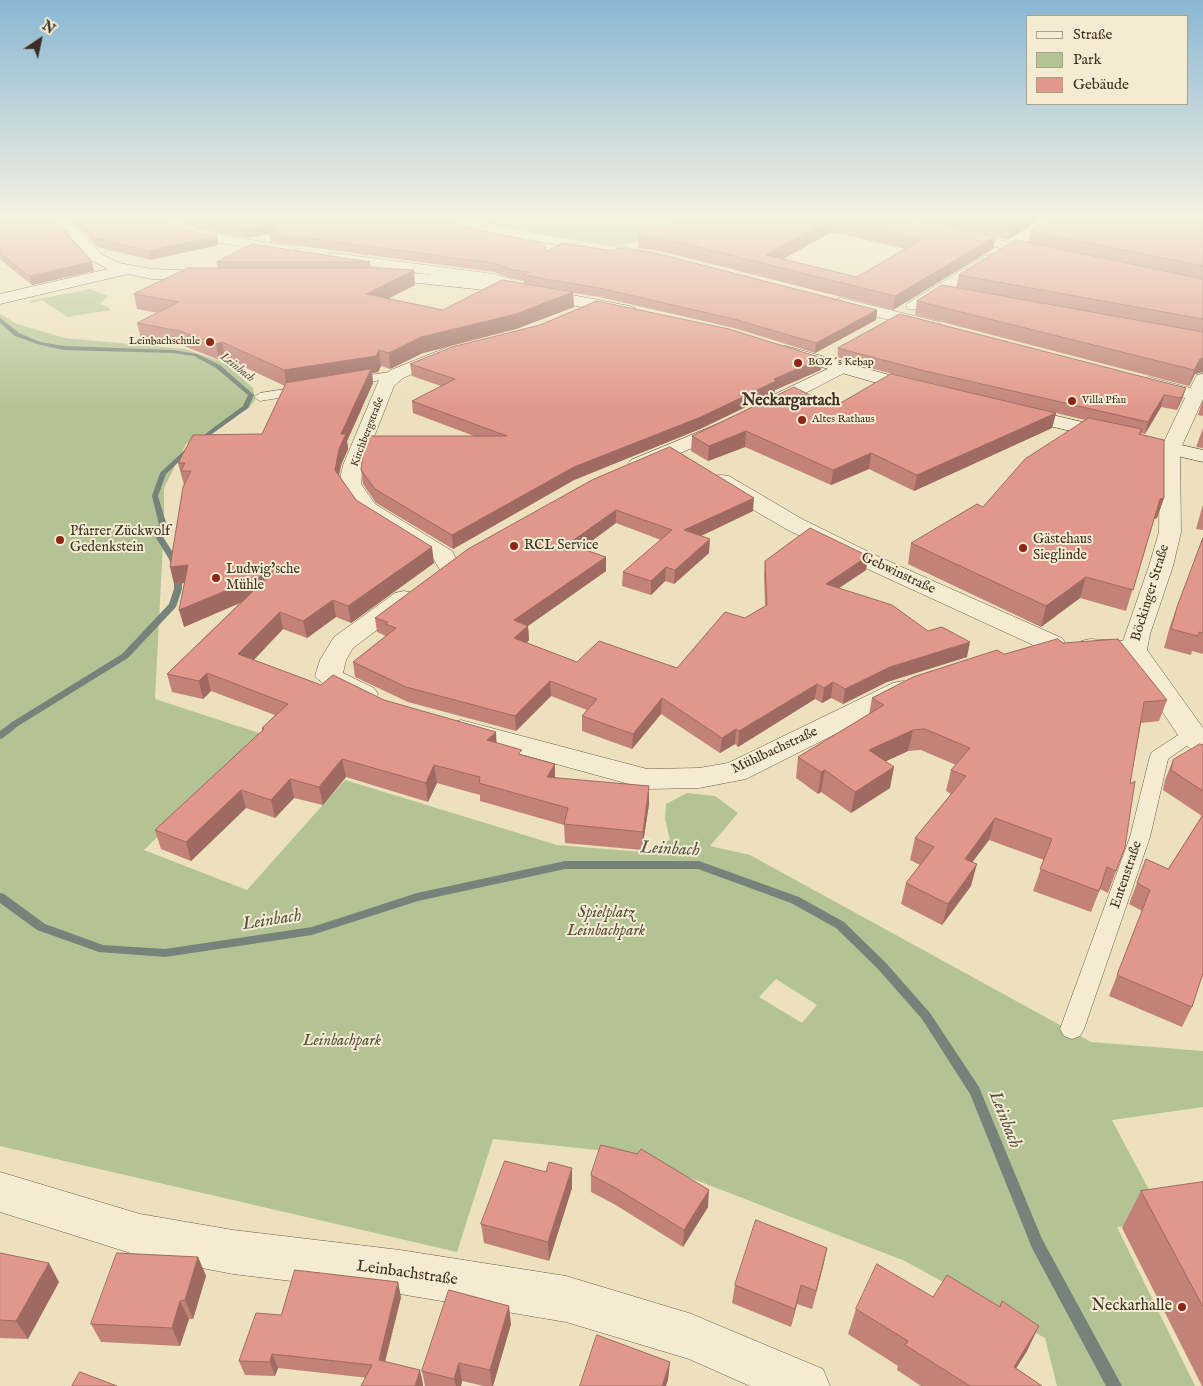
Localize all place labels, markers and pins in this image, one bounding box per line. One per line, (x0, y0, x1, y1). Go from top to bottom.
place label: Leinbachschule (129, 335, 200, 349)
marker: Leinbachschule (204, 336, 216, 348)
place label: BOZ´s Kebap (808, 356, 874, 370)
marker: BOZ´s Kebap (792, 357, 804, 369)
place label: Villa Pfau (1082, 394, 1126, 408)
marker: Villa Pfau (1066, 395, 1078, 407)
place label: Altes Rathaus (812, 413, 875, 427)
marker: Altes Rathaus (796, 414, 808, 426)
place label: Pfarrer Zückwolf Gedenkstein (70, 524, 170, 556)
place label: Gästehaus Sieglinde (1033, 532, 1092, 564)
marker: Pfarrer Zückwolf Gedenkstein (54, 534, 66, 546)
place label: RCL Service (524, 538, 598, 554)
marker: RCL Service (508, 540, 520, 552)
marker: Gästehaus Sieglinde (1017, 542, 1029, 554)
place label: Ludwig’sche Mühle (226, 562, 300, 594)
marker: Ludwig’sche Mühle (210, 572, 222, 584)
place label: Neckarhalle (1092, 1297, 1172, 1317)
marker: Neckarhalle (1176, 1301, 1188, 1313)

